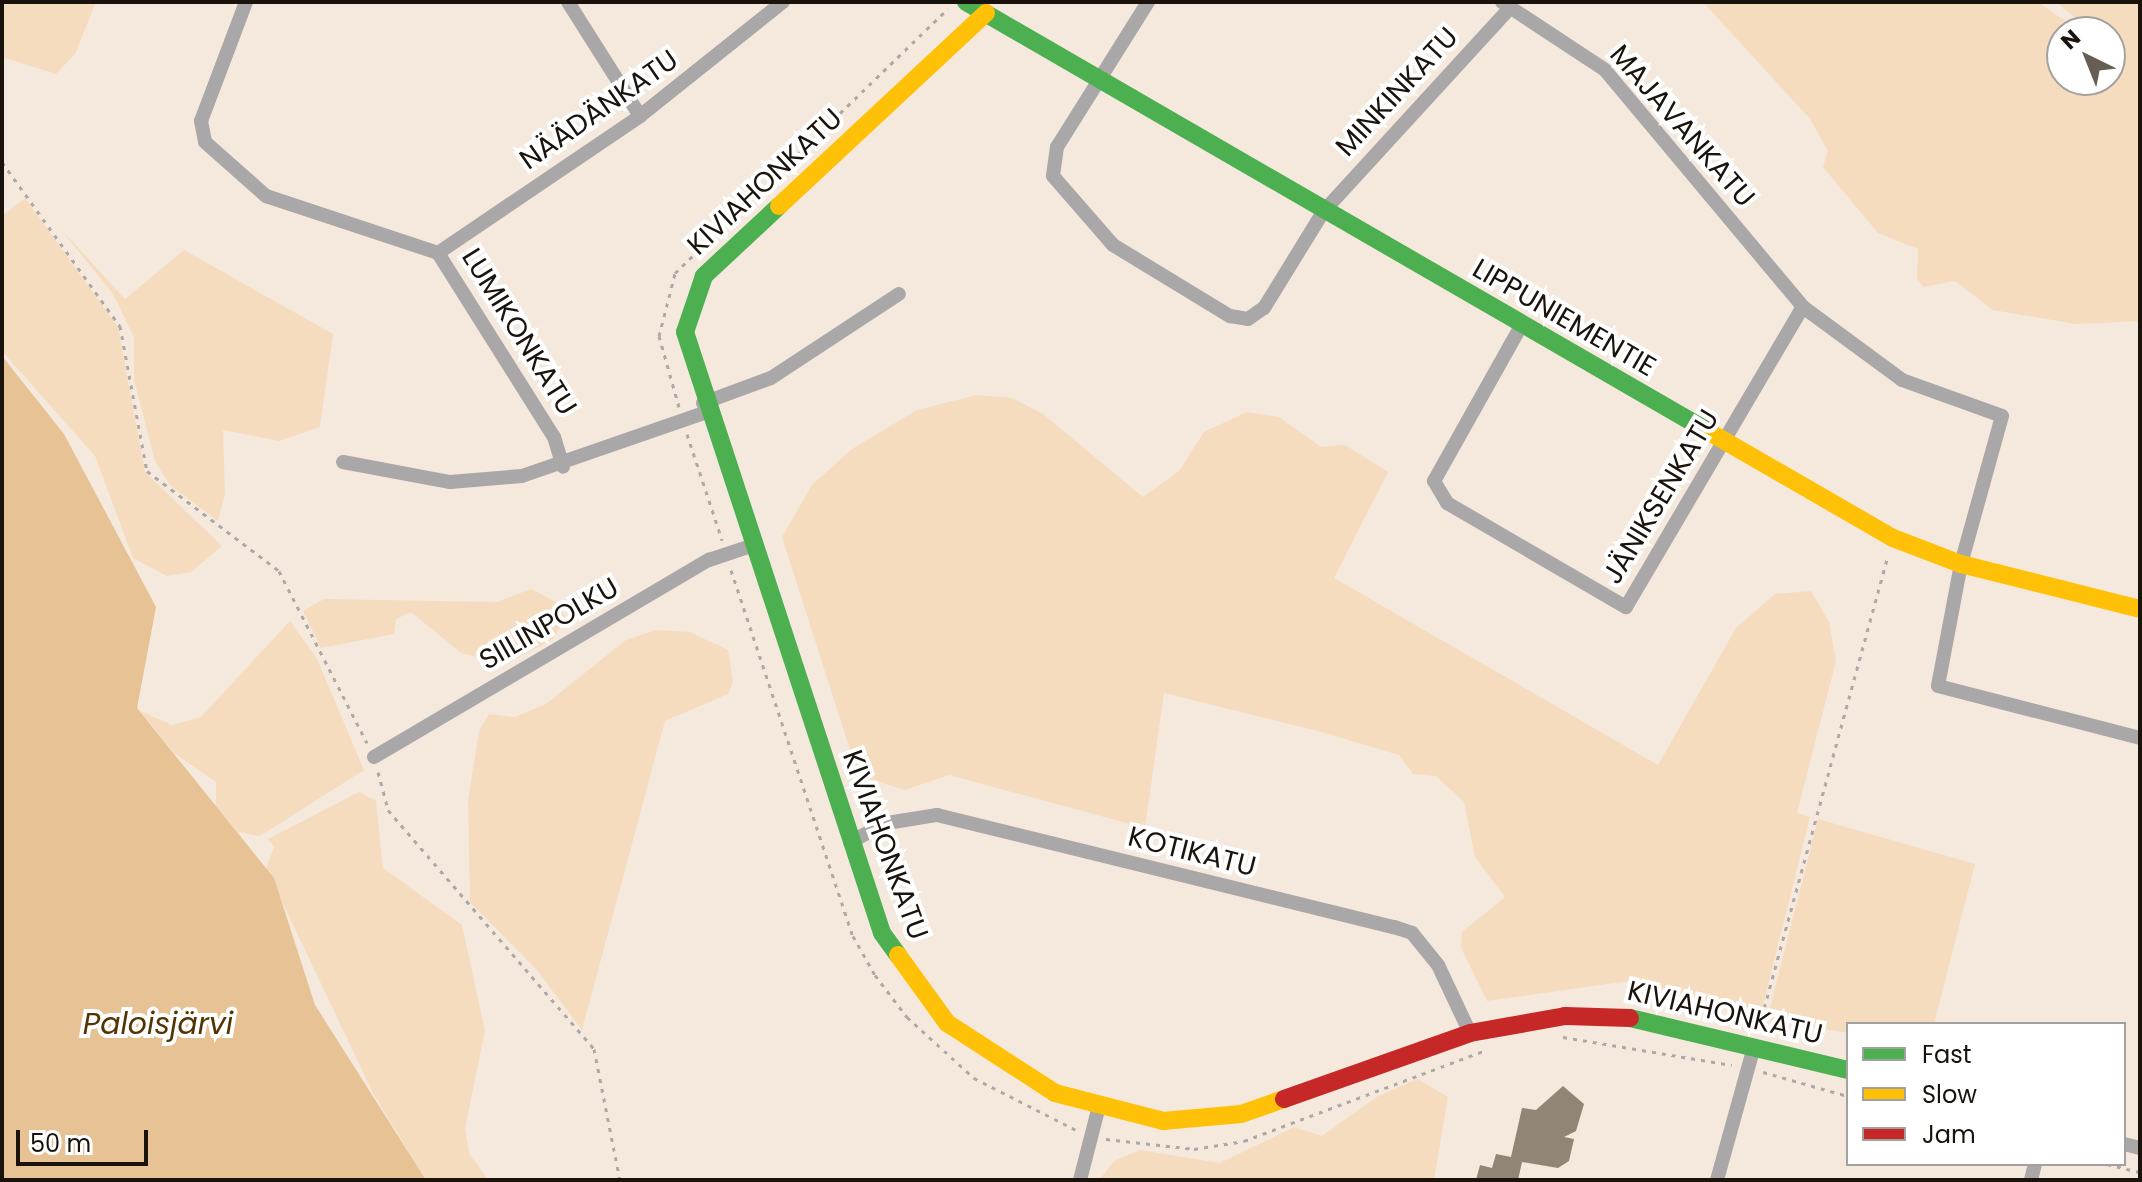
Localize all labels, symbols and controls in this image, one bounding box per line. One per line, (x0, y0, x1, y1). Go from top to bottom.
north arrow (2046, 16, 2126, 96)
street label: MINKINKATU (1329, 21, 1465, 163)
text: N (2054, 23, 2087, 57)
street label: MAJAVANKATU (1602, 38, 1762, 214)
street label: NÄÄDÄNKATU (513, 43, 685, 177)
street label: KIVIAHONKATU (681, 102, 849, 262)
street label: LUMIKONKATU (454, 242, 584, 422)
street label: LIPPUNIEMENTIE (1466, 252, 1662, 384)
street label: JÄNIKSENKATU (1596, 404, 1726, 590)
street label: SIILINPOLKU (474, 571, 624, 677)
street label: KIVIAHONKATU (835, 746, 935, 944)
street label: KOTIKATU (1125, 820, 1259, 884)
street label: KIVIAHONKATU (1624, 974, 1826, 1052)
water label: Paloisjärvi (83, 1006, 233, 1042)
legend (1846, 1022, 2126, 1166)
text: Fast (1922, 1038, 1972, 1071)
text: Slow (1922, 1078, 1977, 1111)
scale bar (20, 1114, 152, 1164)
text: Jam (1922, 1118, 1976, 1151)
text: 50 m (30, 1127, 91, 1160)

